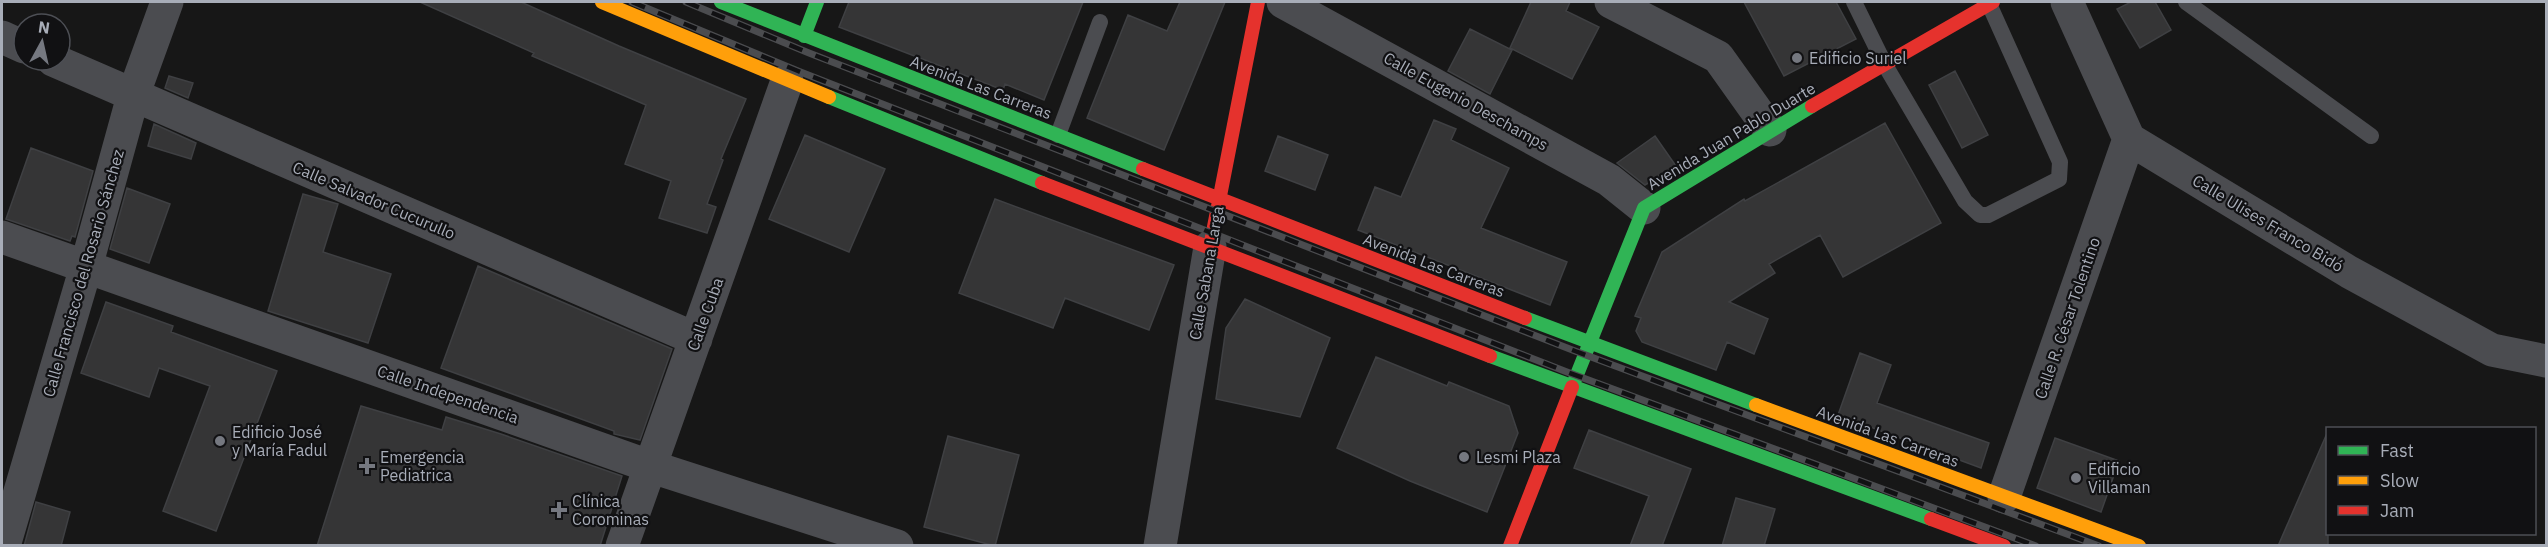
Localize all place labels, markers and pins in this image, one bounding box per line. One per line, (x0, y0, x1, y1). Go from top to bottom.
place label: Edificio Suriel (1809, 48, 1907, 68)
marker: Edificio Suriel (1790, 51, 1804, 65)
place label: Edificio José y María Fadul (232, 422, 327, 460)
marker: Edificio José y María Fadul (213, 434, 227, 448)
place label: Emergencia Pediatrica (380, 447, 465, 485)
place label: Lesmi Plaza (1476, 447, 1561, 467)
marker: Lesmi Plaza (1457, 450, 1471, 464)
marker: Emergencia Pediatrica (358, 457, 376, 475)
place label: Edificio Villaman (2088, 459, 2151, 497)
marker: Edificio Villaman (2069, 471, 2083, 485)
place label: Clínica Corominas (572, 491, 649, 529)
marker: Clínica Corominas (550, 501, 568, 519)

